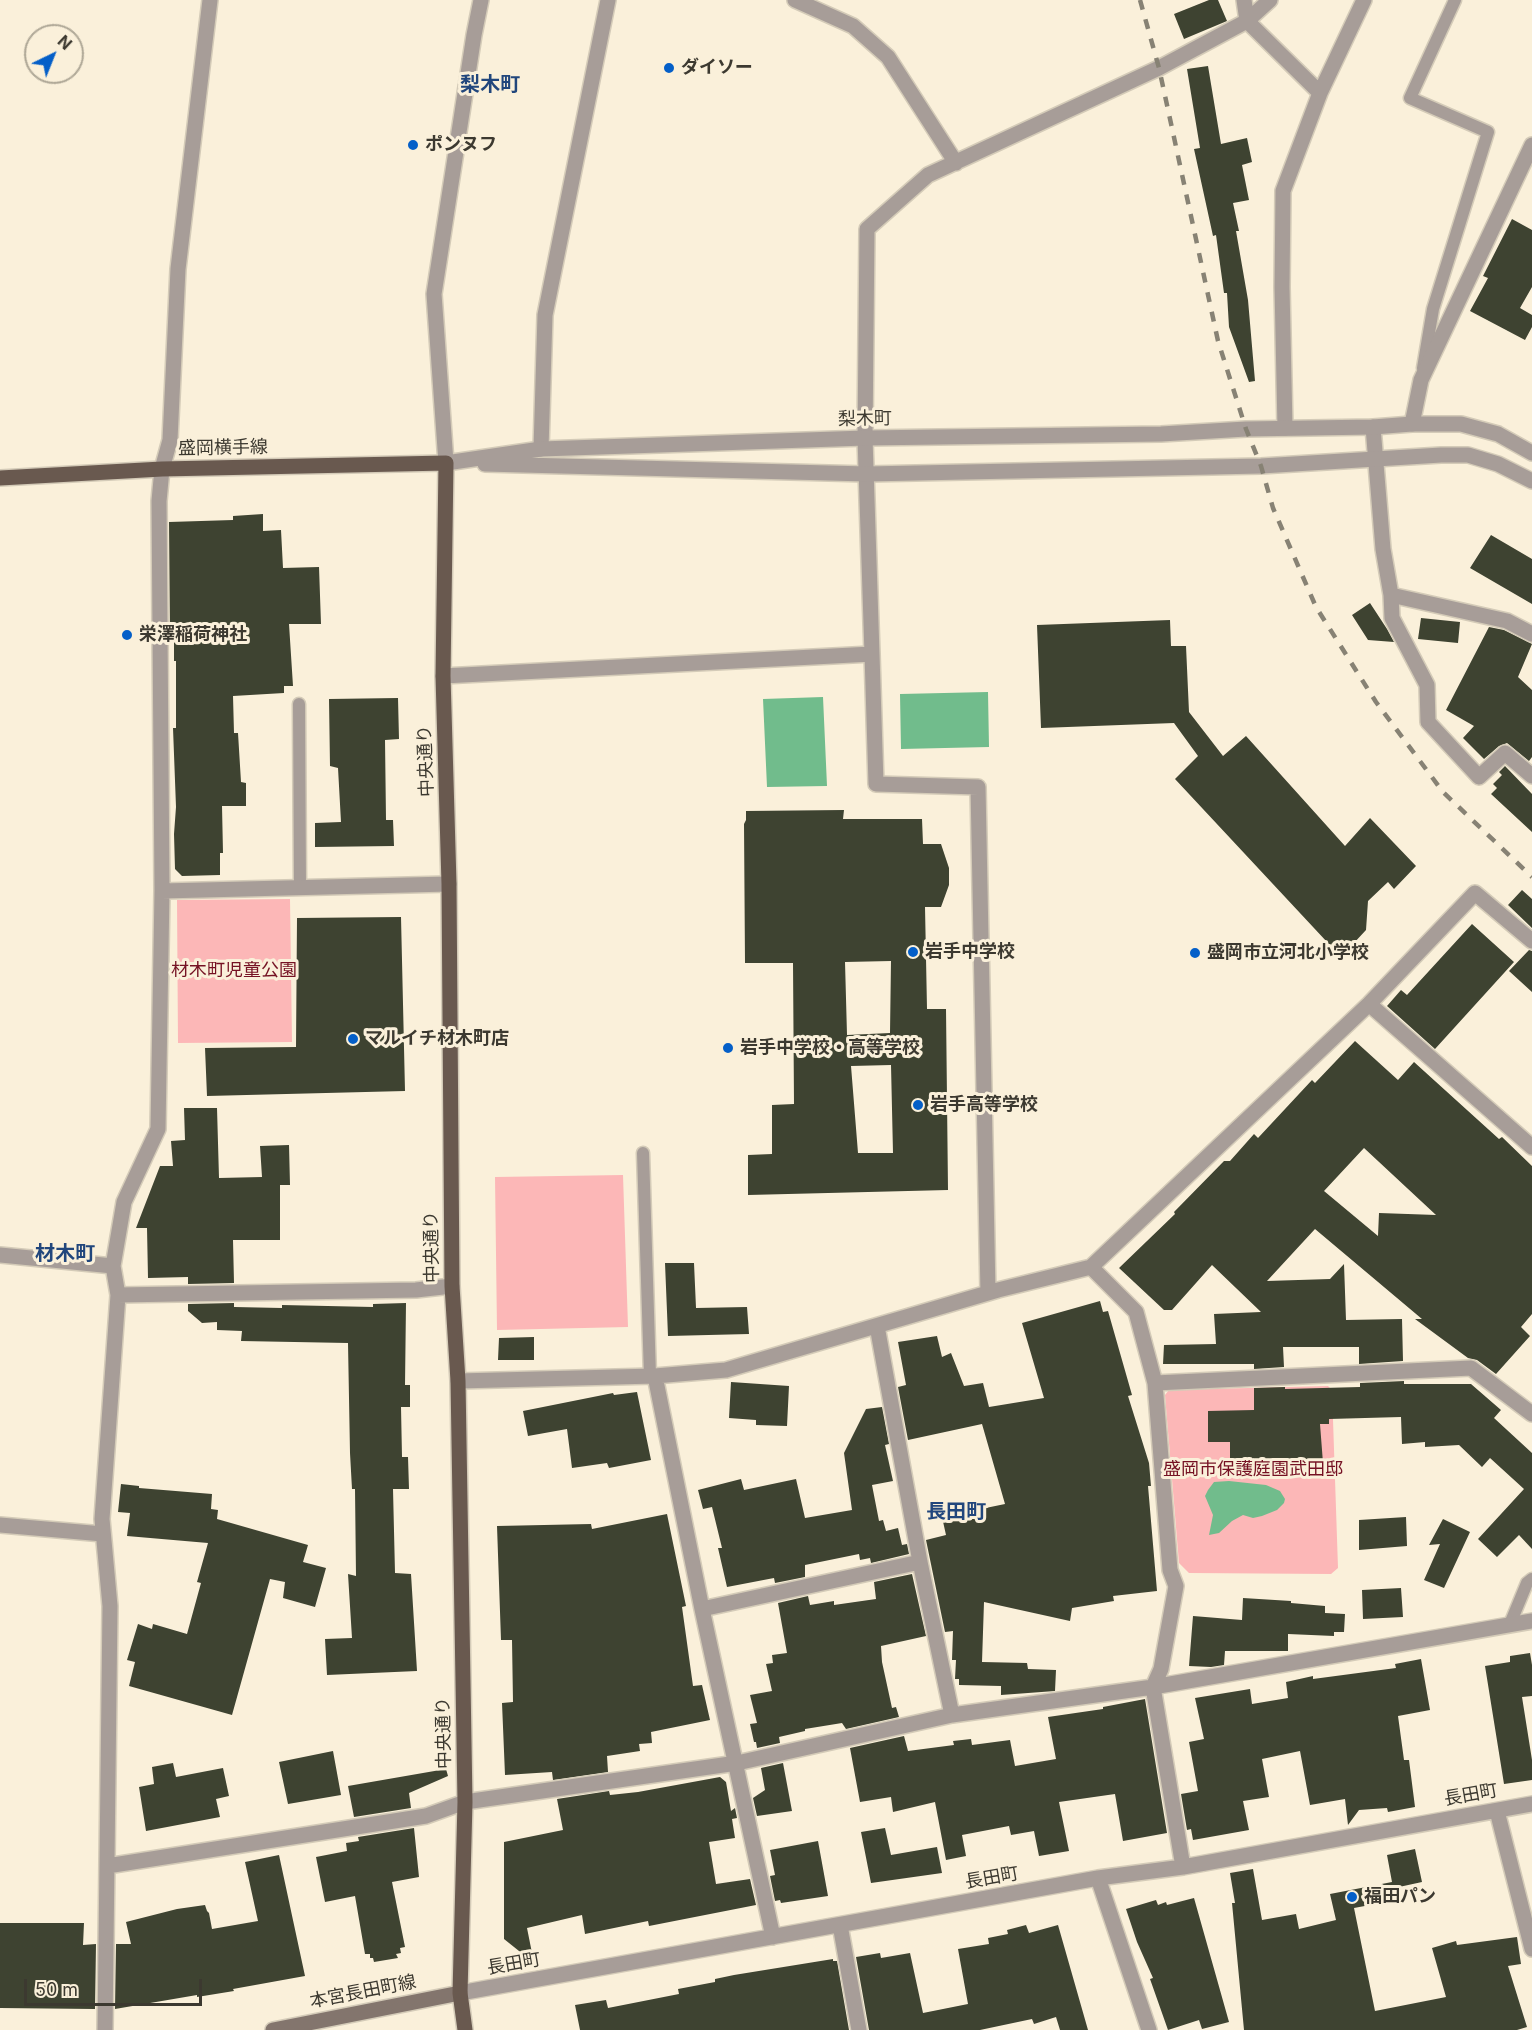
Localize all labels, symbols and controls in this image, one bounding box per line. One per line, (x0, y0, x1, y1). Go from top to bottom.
north arrow (24, 24, 84, 84)
text: N (54, 31, 76, 54)
place label: ダイソー (681, 57, 753, 79)
marker: ダイソー (662, 61, 676, 75)
district label: 梨木町 (460, 73, 520, 97)
place label: ポンヌフ (425, 134, 497, 156)
marker: ポンヌフ (406, 138, 420, 152)
street label: 梨木町 (838, 408, 892, 430)
street label: 盛岡横手線 (178, 436, 268, 460)
place label: 栄澤稲荷神社 (139, 624, 247, 646)
marker: 栄澤稲荷神社 (120, 628, 134, 642)
street label: 中央通り (414, 725, 438, 797)
place label: 岩手中学校 (925, 941, 1015, 963)
place label: 盛岡市立河北小学校 (1207, 942, 1369, 964)
marker: 岩手中学校 (906, 945, 920, 959)
marker: 盛岡市立河北小学校 (1188, 946, 1202, 960)
park label: 材木町児童公園 (171, 960, 297, 982)
place label: マルイチ材木町店 (365, 1028, 509, 1050)
marker: マルイチ材木町店 (346, 1032, 360, 1046)
place label: 岩手中学校・高等学校 (740, 1037, 920, 1059)
marker: 岩手中学校・高等学校 (721, 1041, 735, 1055)
place label: 岩手高等学校 (930, 1094, 1038, 1116)
marker: 岩手高等学校 (911, 1098, 925, 1112)
street label: 中央通り (421, 1211, 443, 1283)
district label: 材木町 (35, 1242, 95, 1266)
park label: 盛岡市保護庭園武田邸 (1163, 1459, 1343, 1481)
district label: 長田町 (926, 1500, 986, 1524)
street label: 中央通り (433, 1697, 455, 1769)
street label: 長田町 (1443, 1780, 1499, 1810)
street label: 長田町 (964, 1863, 1020, 1893)
place label: 福田パン (1364, 1886, 1436, 1908)
marker: 福田パン (1345, 1890, 1359, 1904)
street label: 長田町 (486, 1949, 542, 1979)
scale bar (27, 1967, 206, 2005)
street label: 本宮長田町線 (308, 1971, 418, 2013)
text: 50 m (35, 1979, 78, 2000)

